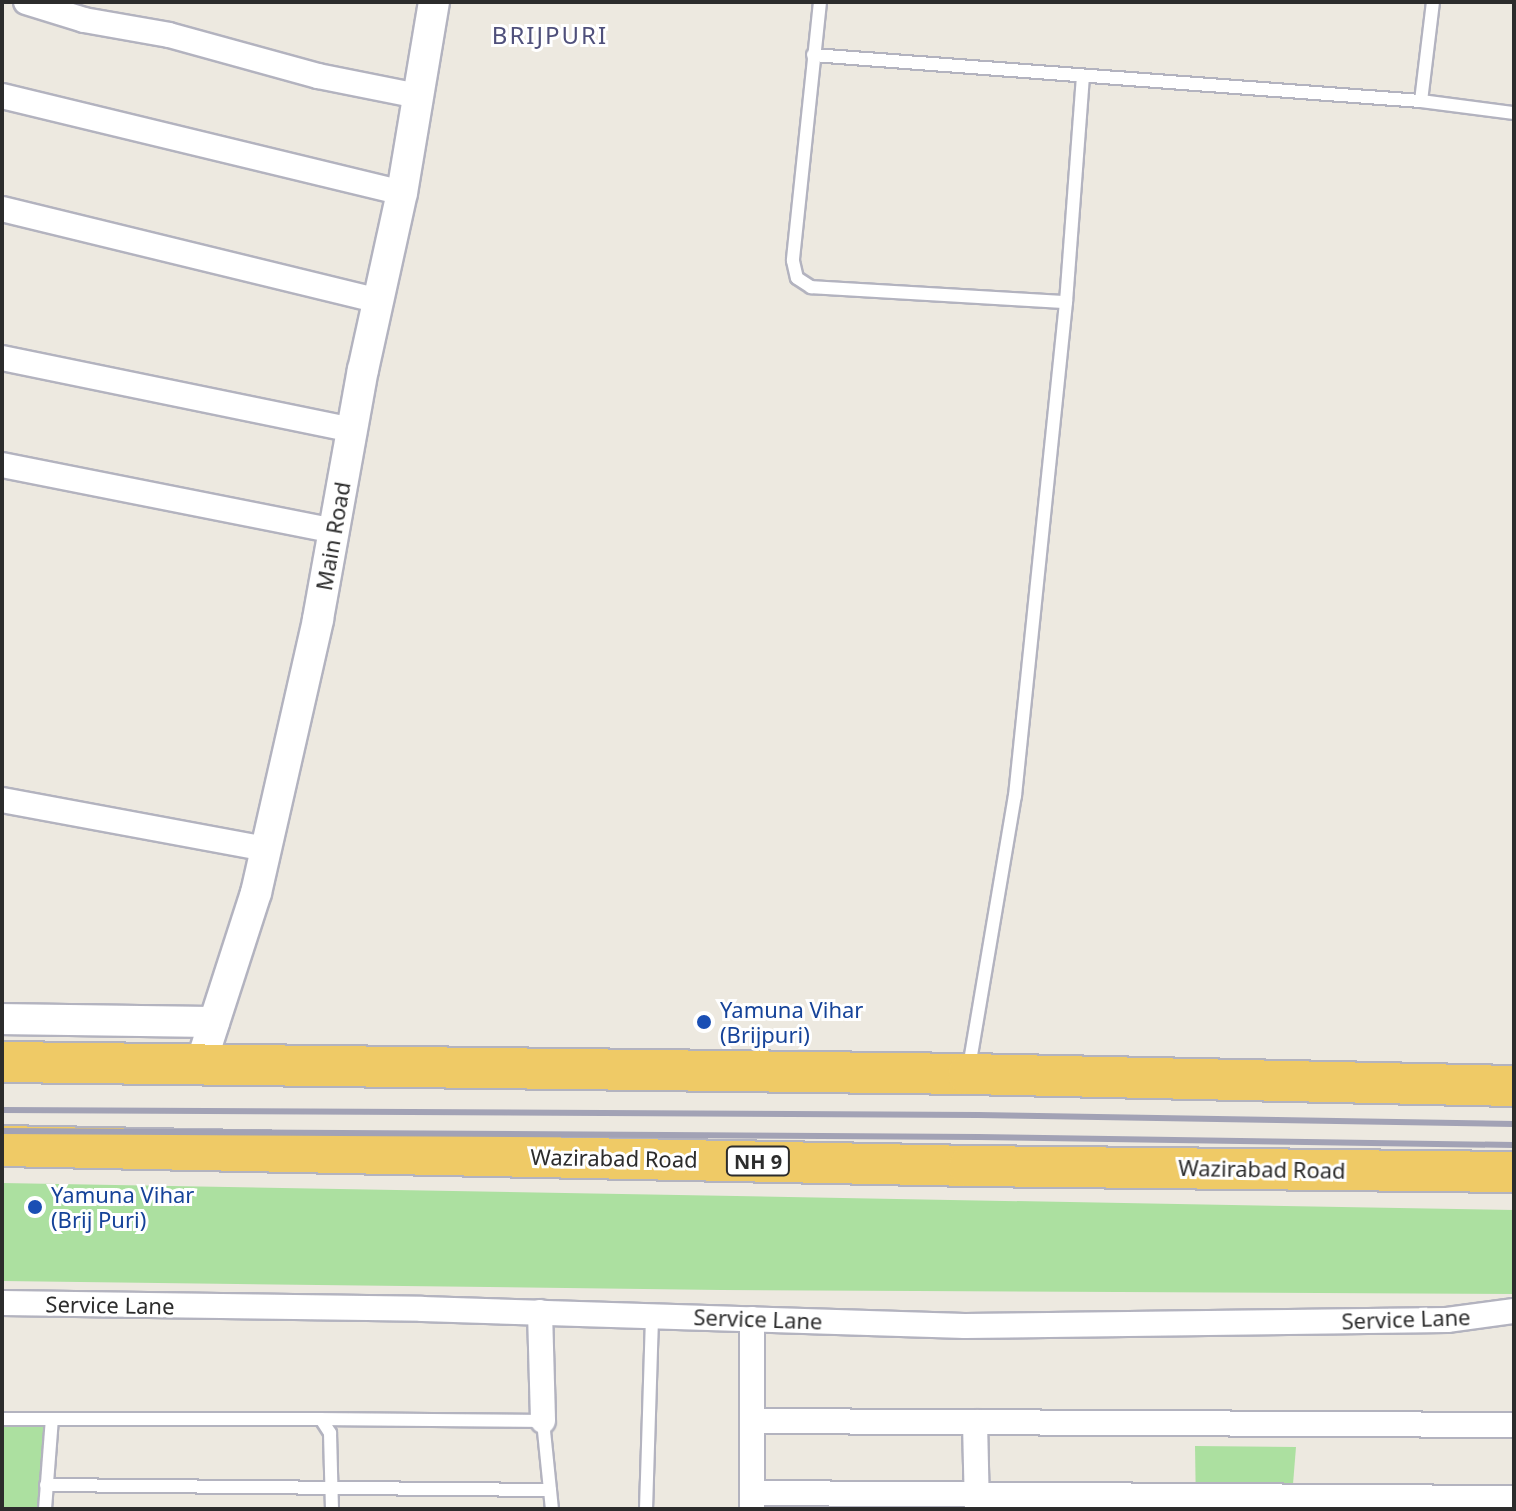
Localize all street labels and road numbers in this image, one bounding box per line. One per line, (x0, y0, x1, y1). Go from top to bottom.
street label: Main Road (310, 479, 356, 593)
street label: Wazirabad Road (530, 1143, 698, 1173)
road number: NH 9 (724, 1145, 792, 1177)
street label: Wazirabad Road (1178, 1154, 1346, 1184)
street label: Service Lane (45, 1291, 175, 1319)
street label: Service Lane (693, 1304, 823, 1334)
street label: Service Lane (1341, 1304, 1471, 1334)

